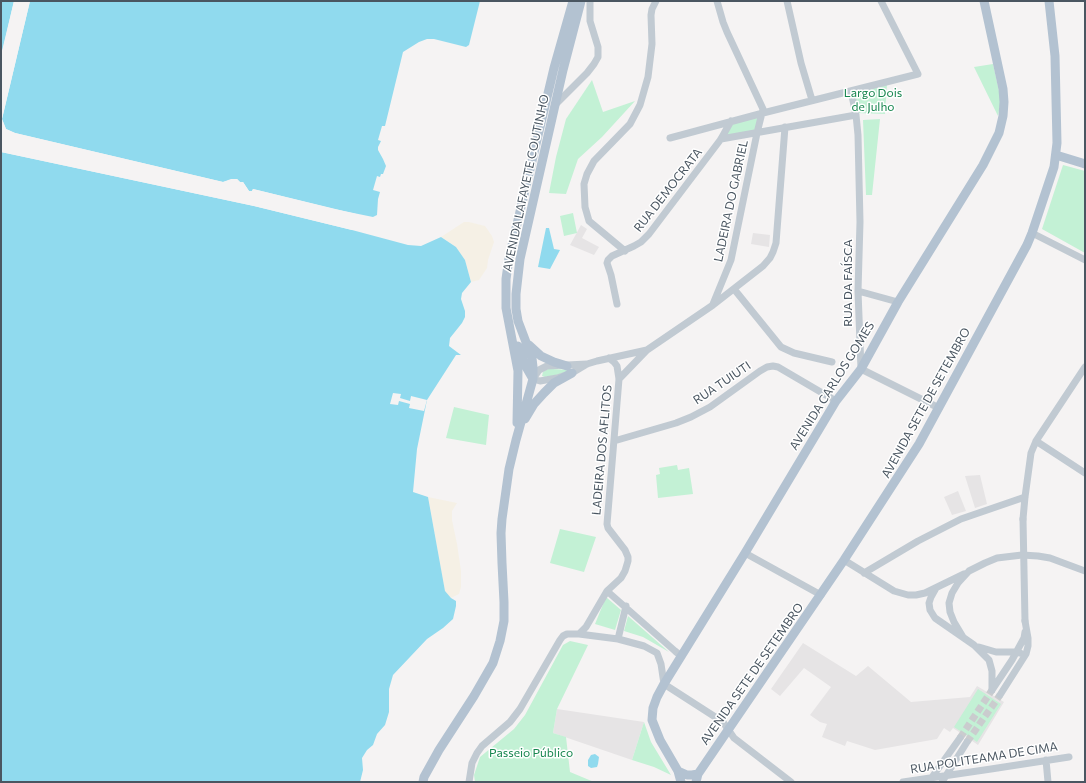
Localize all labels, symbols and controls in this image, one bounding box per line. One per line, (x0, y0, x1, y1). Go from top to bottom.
park label: Largo Dois de Julho (844, 86, 902, 114)
street label: AVENIDA LAFAYETE COUTINHO (500, 93, 552, 273)
street label: LADEIRA DO GABRIEL (711, 139, 751, 263)
street label: RUA DEMOCRATA (631, 145, 705, 235)
street label: RUA DA FAÍSCA (841, 239, 855, 327)
street label: AVENIDA CARLOS GOMES (787, 319, 877, 453)
street label: AVENIDA SETE DE SETEMBRO (879, 325, 973, 481)
street label: RUA TUIUTI (690, 358, 754, 408)
street label: LADEIRA DOS AFLITOS (589, 384, 615, 516)
street label: AVENIDA SETE DE SETEMBRO (697, 600, 807, 748)
street label: RUA POLITEAMA DE CIMA (909, 739, 1059, 777)
park label: Passeio Público (489, 746, 573, 760)

